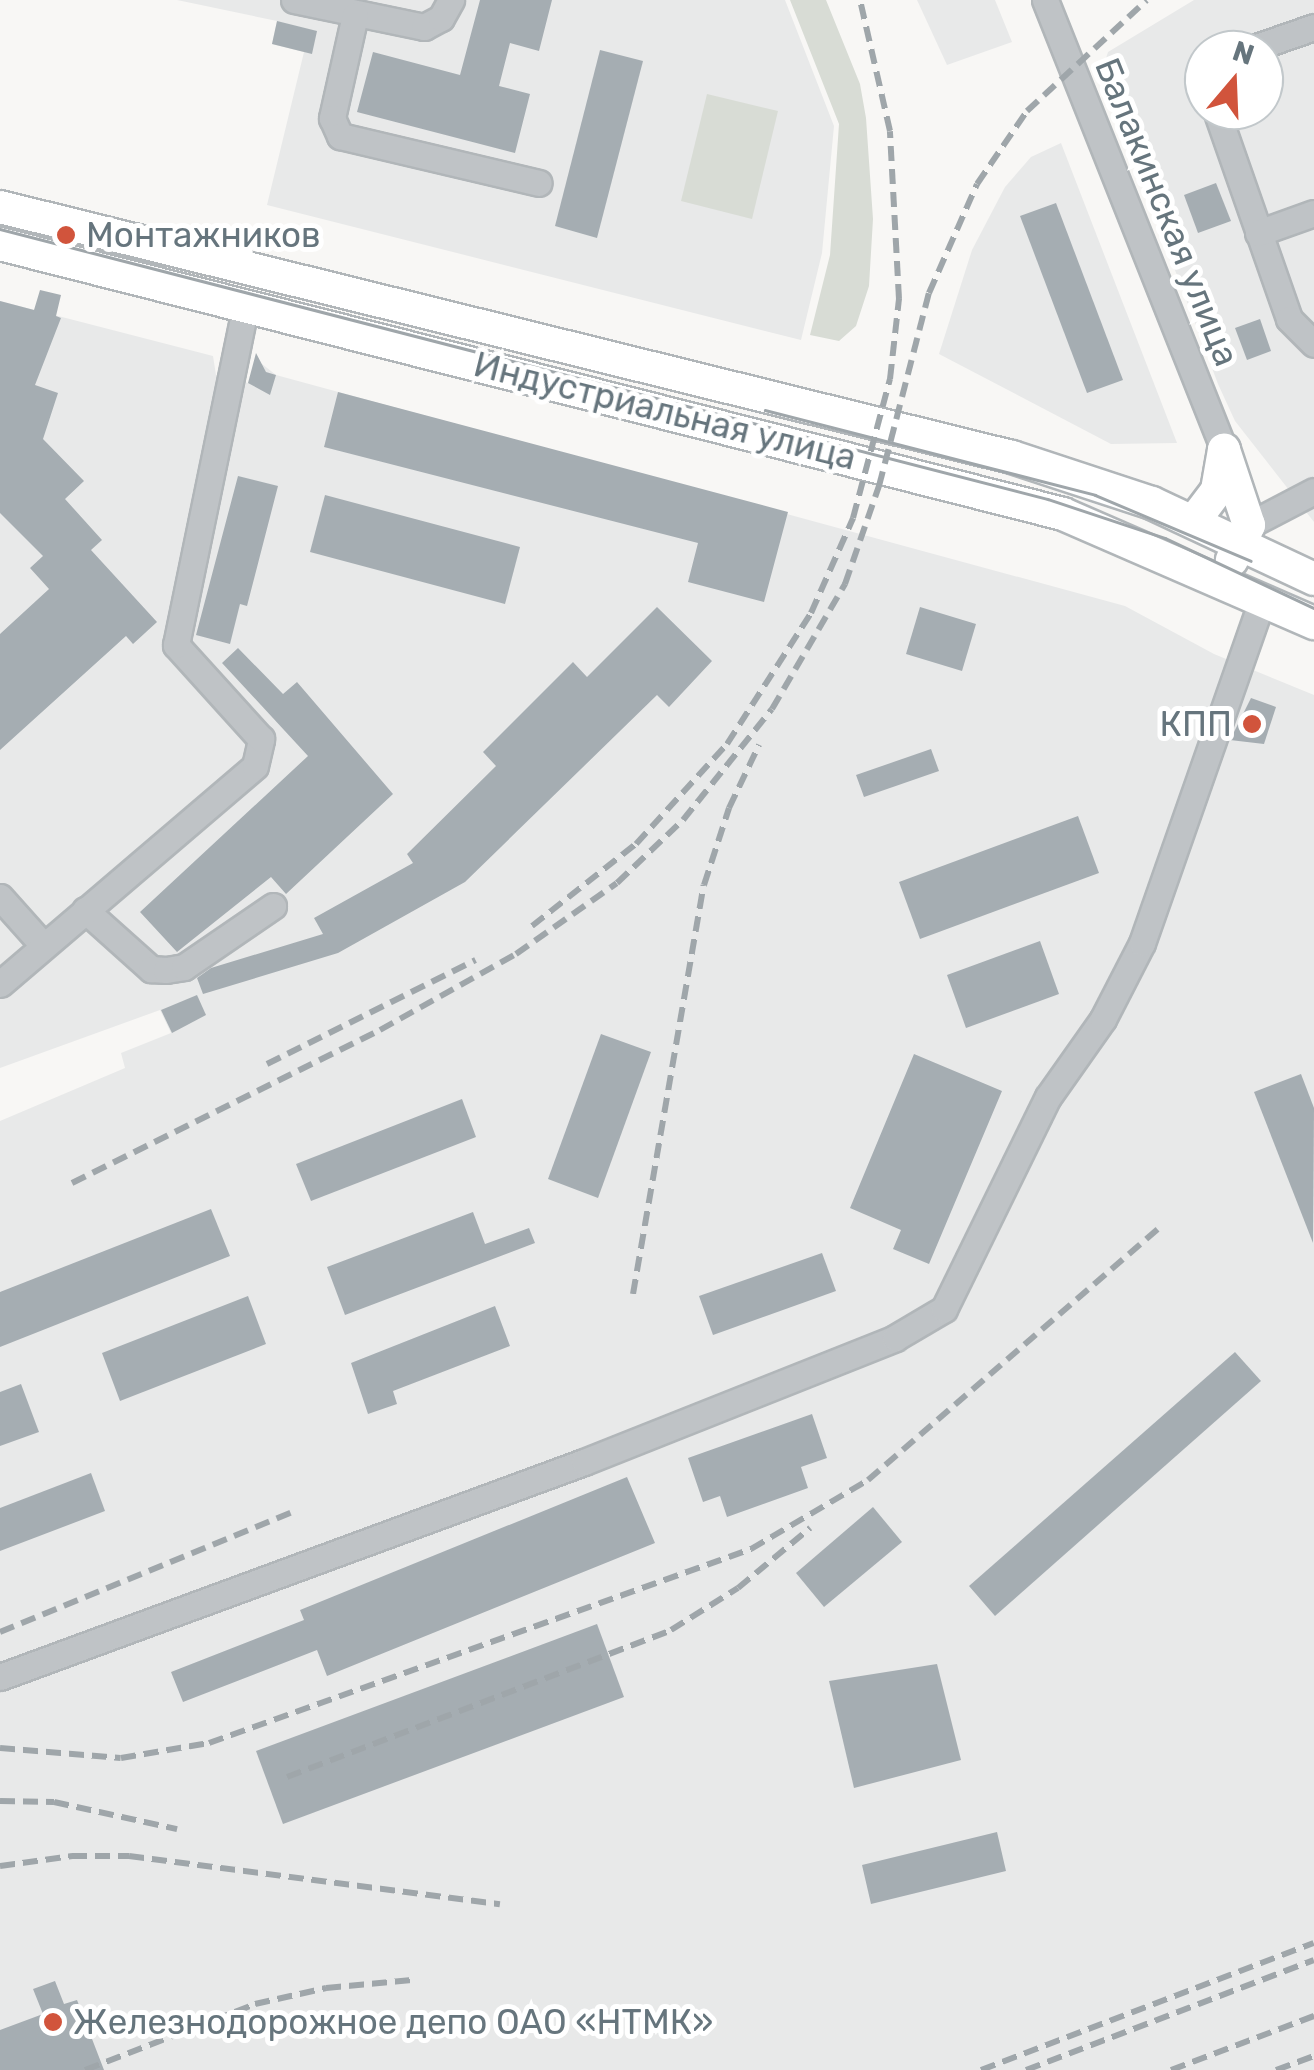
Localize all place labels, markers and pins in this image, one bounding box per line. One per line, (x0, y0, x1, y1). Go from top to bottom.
place label: Монтажников (86, 214, 321, 256)
marker: Монтажников (55, 224, 77, 246)
place label: КПП (1160, 703, 1232, 745)
marker: КПП (1241, 713, 1263, 735)
place label: Железнодорожное депо ОАО «НТМК» (73, 2001, 713, 2043)
marker: Железнодорожное депо ОАО «НТМК» (42, 2011, 64, 2033)

